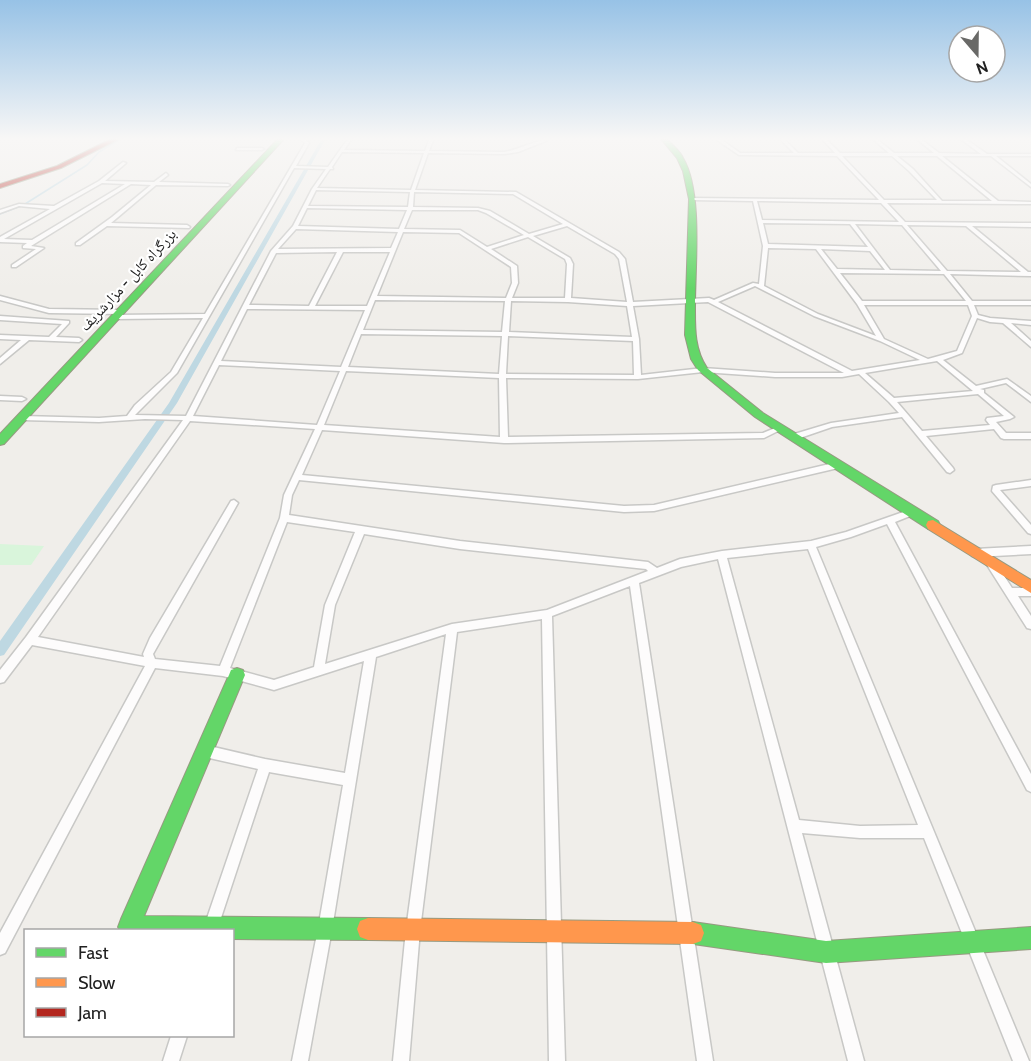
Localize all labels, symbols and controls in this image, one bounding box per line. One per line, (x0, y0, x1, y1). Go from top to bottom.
north arrow (947, 24, 1007, 84)
text: N (973, 57, 991, 78)
street label: بزرگراه کابل - مزارشریف (76, 225, 181, 335)
legend (24, 929, 234, 1037)
text: Fast (78, 942, 109, 964)
text: Slow (78, 972, 115, 994)
text: Jam (77, 1002, 107, 1024)

